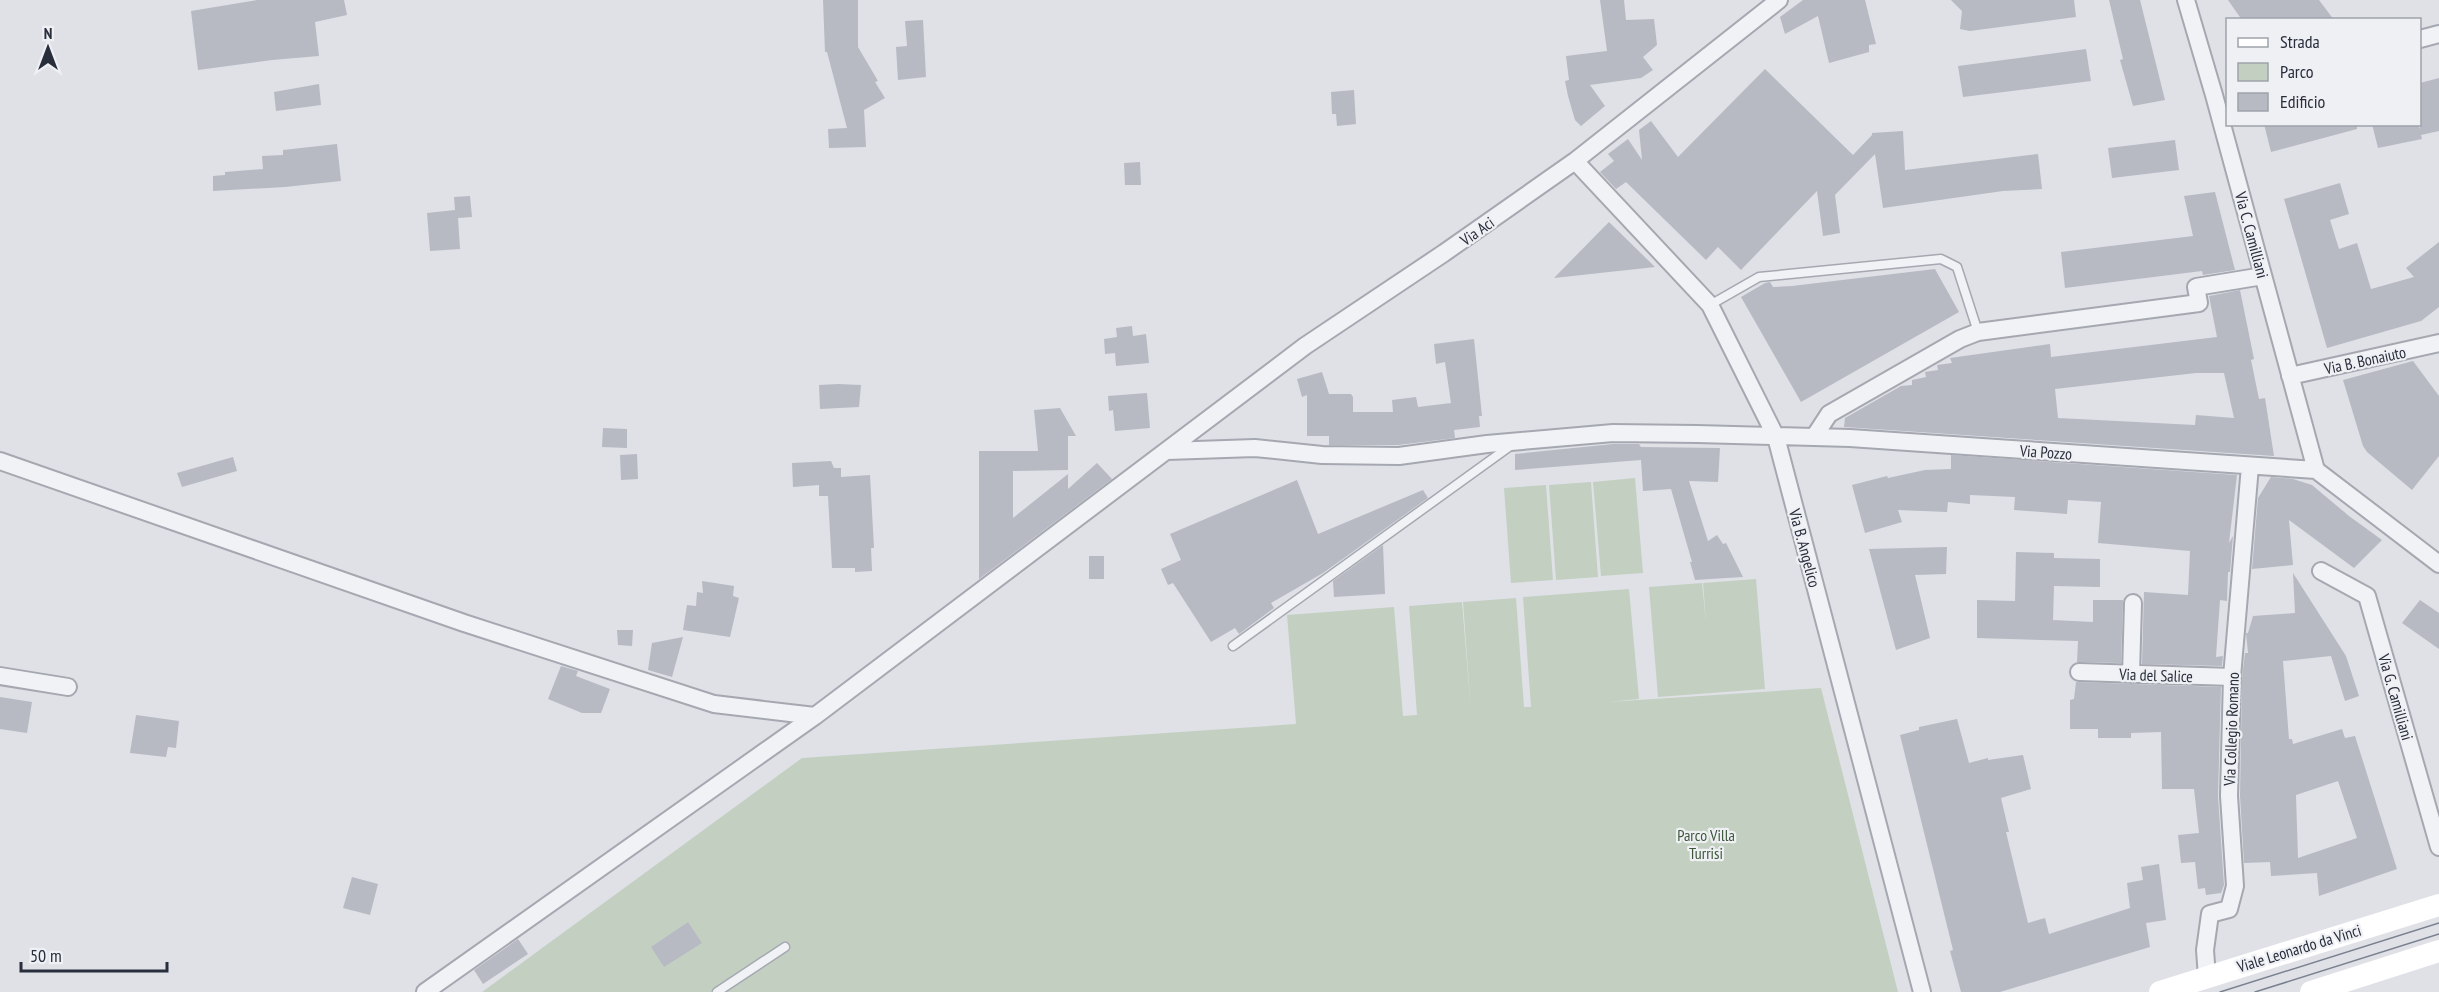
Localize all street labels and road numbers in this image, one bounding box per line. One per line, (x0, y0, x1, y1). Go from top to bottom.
street label: Via C. Camilliani (2231, 189, 2273, 280)
street label: Via Aci (1455, 212, 1498, 250)
street label: Via B. Bonaiuto (2321, 342, 2408, 379)
street label: Via Pozzo (2018, 440, 2073, 464)
street label: Via B. Angelico (1785, 506, 1825, 590)
street label: Via G. Camilliani (2374, 651, 2418, 743)
street label: Via del Salice (2118, 664, 2193, 686)
street label: Via Collegio Romano (2219, 672, 2243, 787)
street label: Viale Leonardo da Vinci (2234, 920, 2364, 977)

